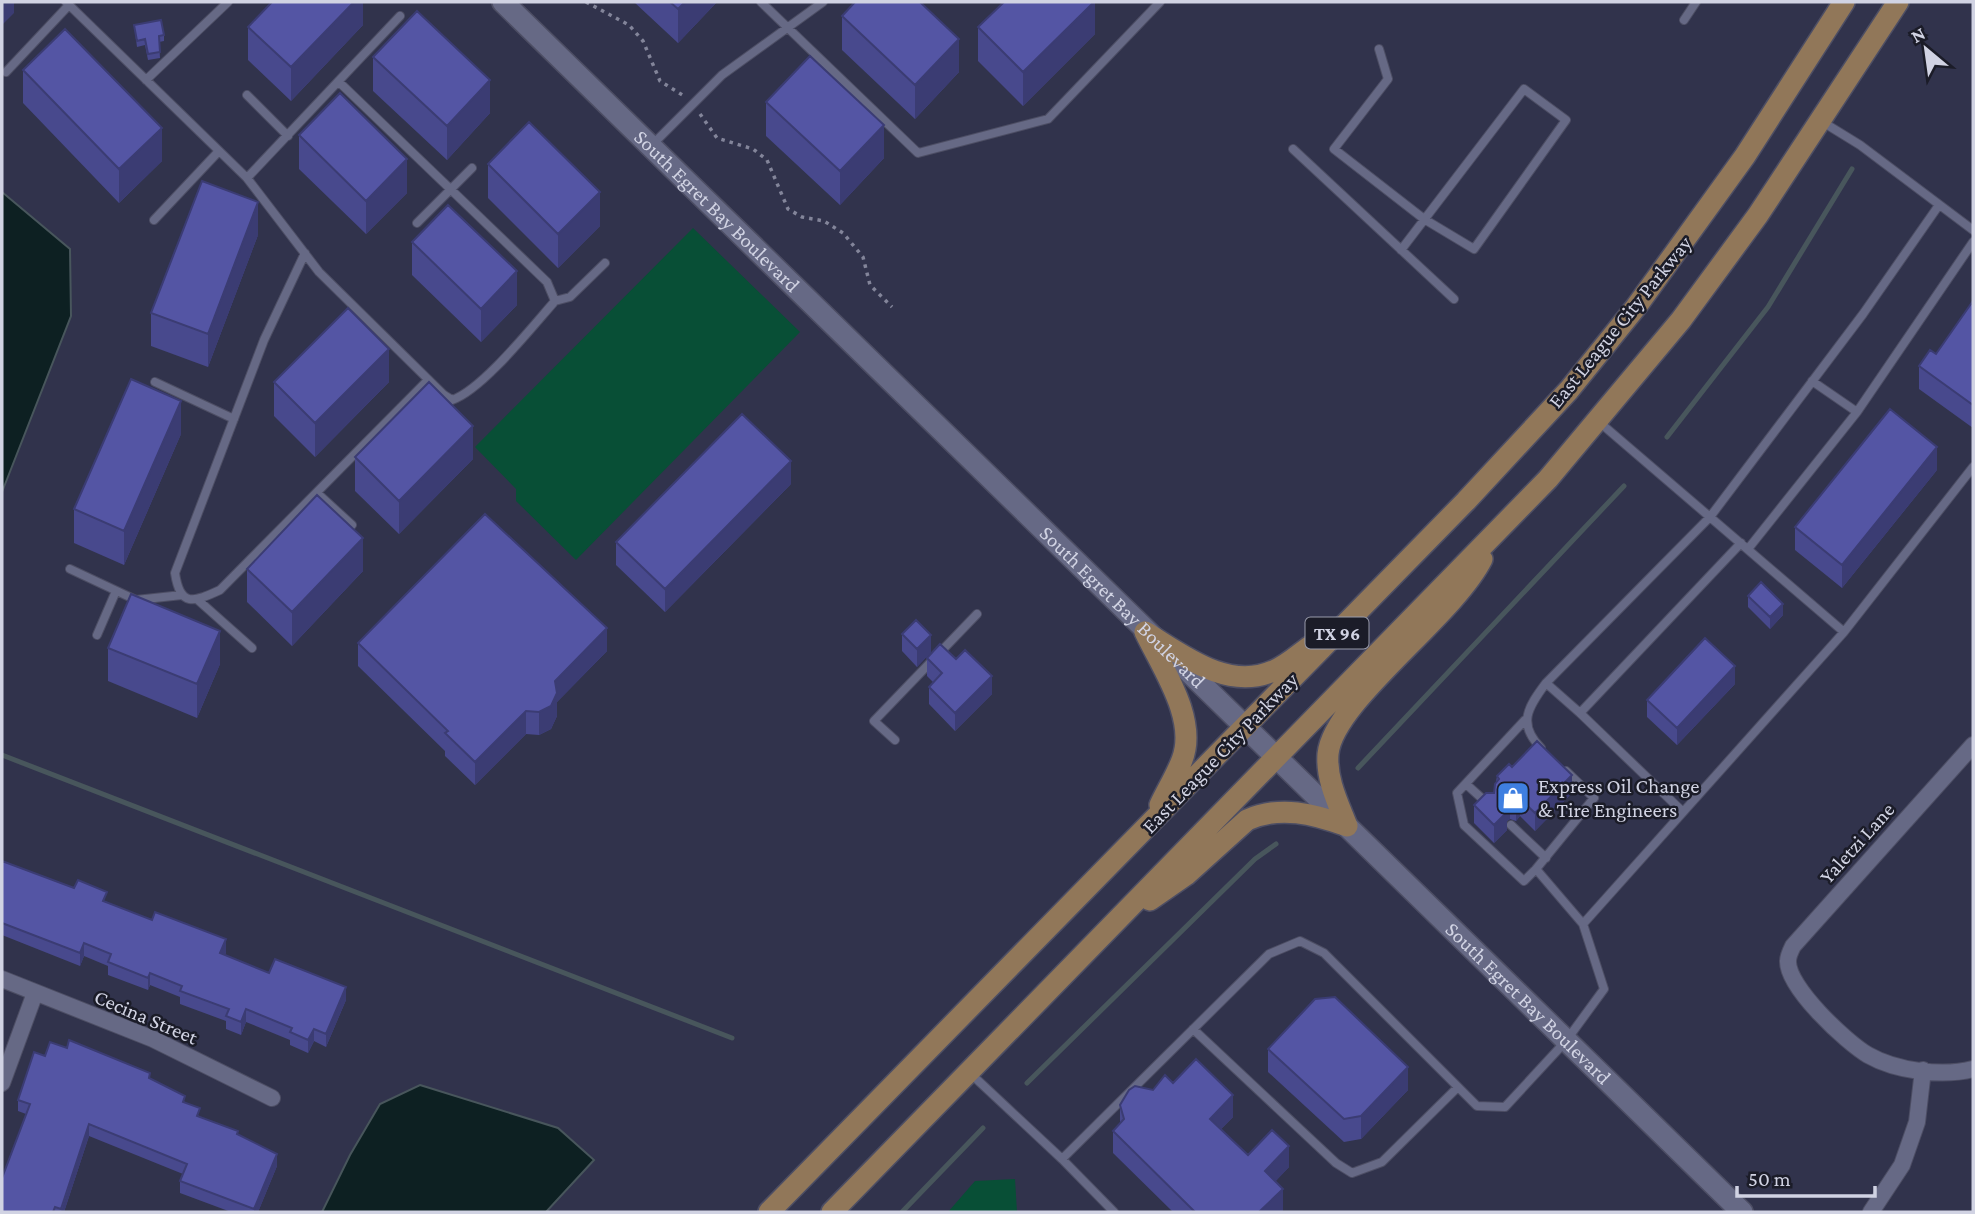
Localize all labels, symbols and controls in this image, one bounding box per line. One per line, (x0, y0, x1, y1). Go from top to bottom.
north arrow (1891, 14, 1961, 84)
text: N (1907, 22, 1929, 47)
street label: South Egret Bay Boulevard (629, 125, 805, 297)
street label: East League City Parkway (1543, 231, 1697, 413)
street label: South Egret Bay Boulevard (1035, 521, 1210, 693)
road number: TX 96 (1306, 618, 1368, 648)
street label: East League City Parkway (1137, 667, 1303, 838)
place label: Express Oil Change & Tire Engineers (1538, 774, 1700, 822)
shop icon: Express Oil Change & Tire Engineers (1494, 779, 1532, 817)
street label: Yaletzi Lane (1815, 798, 1899, 888)
street label: South Egret Bay Boulevard (1440, 917, 1616, 1089)
street label: Cecina Street (91, 984, 202, 1050)
scale bar (1737, 1154, 1875, 1198)
text: 50 m (1748, 1167, 1791, 1191)

